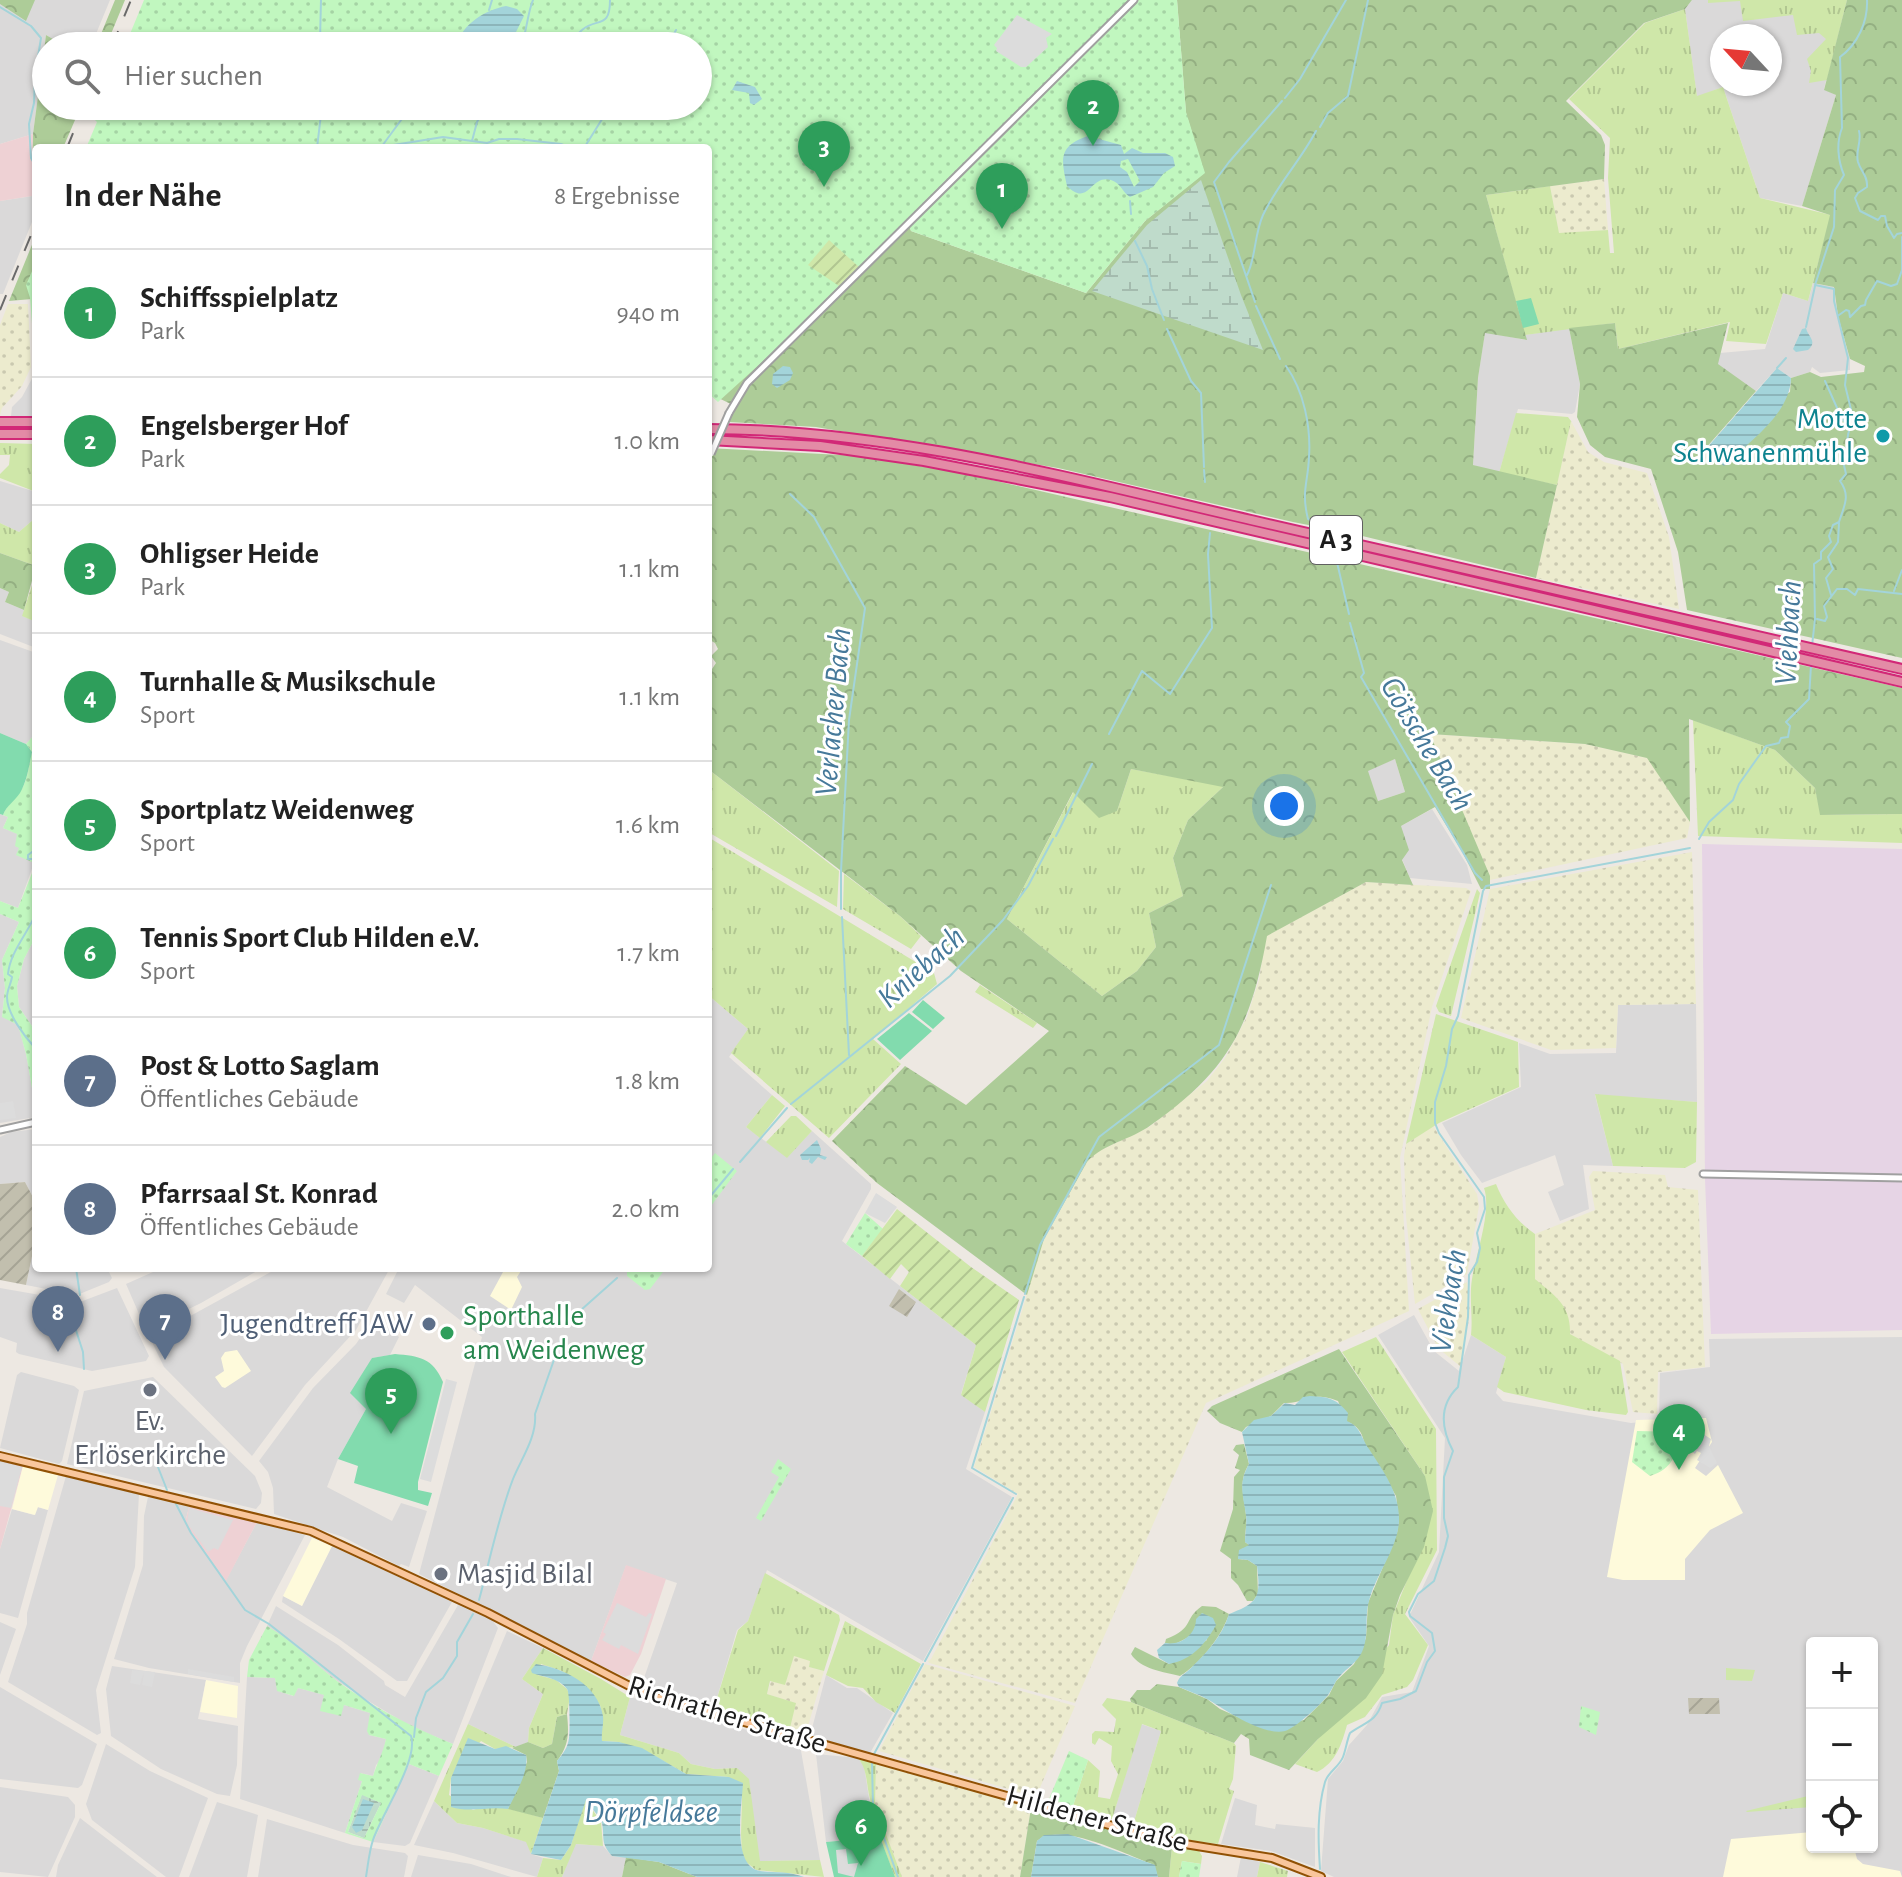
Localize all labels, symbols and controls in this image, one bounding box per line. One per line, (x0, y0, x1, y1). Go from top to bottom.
north arrow (1710, 24, 1782, 96)
search box (32, 32, 712, 120)
icon: search (60, 54, 104, 98)
text: Hier suchen (124, 61, 263, 91)
pin: 2 (1067, 80, 1119, 146)
pin: 3 (798, 121, 850, 187)
pin: 1 (976, 163, 1028, 229)
text: In der Nähe (64, 179, 221, 213)
text: 8 Ergebnisse (554, 183, 680, 209)
text: Schiffsspielplatz (140, 283, 338, 313)
text: 1 (85, 300, 95, 326)
text: 940 m (616, 300, 680, 326)
text: Park (140, 318, 185, 344)
place label: Motte Schwanenmühle (1673, 404, 1867, 468)
text: Engelsberger Hof (140, 411, 348, 441)
marker: Motte Schwanenmühle (1874, 427, 1892, 445)
text: 2 (84, 428, 96, 454)
text: 1.0 km (614, 428, 680, 454)
text: Park (140, 446, 185, 472)
road number: A 3 (1310, 516, 1362, 564)
text: Ohligser Heide (140, 539, 319, 569)
text: 3 (84, 556, 96, 582)
text: 1.1 km (619, 556, 680, 582)
text: Park (140, 574, 185, 600)
water label: Viehbach (1769, 580, 1807, 686)
water label: Verlacher Bach (810, 627, 856, 797)
text: Turnhalle & Musikschule (140, 667, 436, 697)
water label: Götsche Bach (1375, 671, 1479, 817)
text: 4 (83, 684, 97, 710)
text: 1.1 km (619, 684, 680, 710)
text: Sport (140, 702, 195, 728)
your location (1264, 786, 1304, 826)
text: Sportplatz Weidenweg (140, 795, 413, 825)
text: 5 (84, 812, 96, 838)
text: 1.6 km (616, 812, 680, 838)
text: Sport (140, 830, 195, 856)
water label: Kniebach (871, 920, 971, 1014)
text: Tennis Sport Club Hilden e.V. (140, 923, 480, 953)
text: 6 (84, 940, 96, 966)
text: 1.7 km (617, 940, 680, 966)
text: Sport (140, 958, 195, 984)
text: Post & Lotto Saglam (140, 1051, 380, 1081)
text: 7 (84, 1068, 96, 1094)
text: 1.8 km (616, 1068, 680, 1094)
text: Öffentliches Gebäude (140, 1086, 359, 1112)
text: Pfarrsaal St. Konrad (140, 1179, 378, 1209)
text: 8 (84, 1196, 96, 1222)
text: 2.0 km (612, 1196, 680, 1222)
text: Öffentliches Gebäude (140, 1214, 359, 1240)
water label: Viehbach (1424, 1247, 1472, 1355)
pin: 8 (32, 1286, 84, 1352)
pin: 7 (139, 1294, 191, 1360)
place label: Sporthalle am Weidenweg (463, 1301, 645, 1365)
place label: Jugendtreff JAW (220, 1309, 413, 1339)
marker: Jugendtreff JAW (420, 1315, 438, 1333)
marker: Sporthalle am Weidenweg (438, 1324, 456, 1342)
pin: 5 (365, 1368, 417, 1434)
marker: Ev. Erlöserkirche (141, 1381, 159, 1399)
pin: 4 (1653, 1404, 1705, 1470)
place label: Ev. Erlöserkirche (74, 1406, 226, 1470)
place label: Masjid Bilal (457, 1559, 593, 1589)
marker: Masjid Bilal (432, 1565, 450, 1583)
map controls (1806, 1637, 1878, 1853)
button: + (1806, 1637, 1878, 1709)
street label: Richrather Straße (625, 1671, 829, 1759)
button: − (1806, 1709, 1878, 1781)
street label: Hildener Straße (1003, 1780, 1191, 1858)
button: locate (1806, 1781, 1878, 1853)
water label: Dörpfeldsee (584, 1796, 718, 1829)
pin: 6 (835, 1800, 887, 1866)

